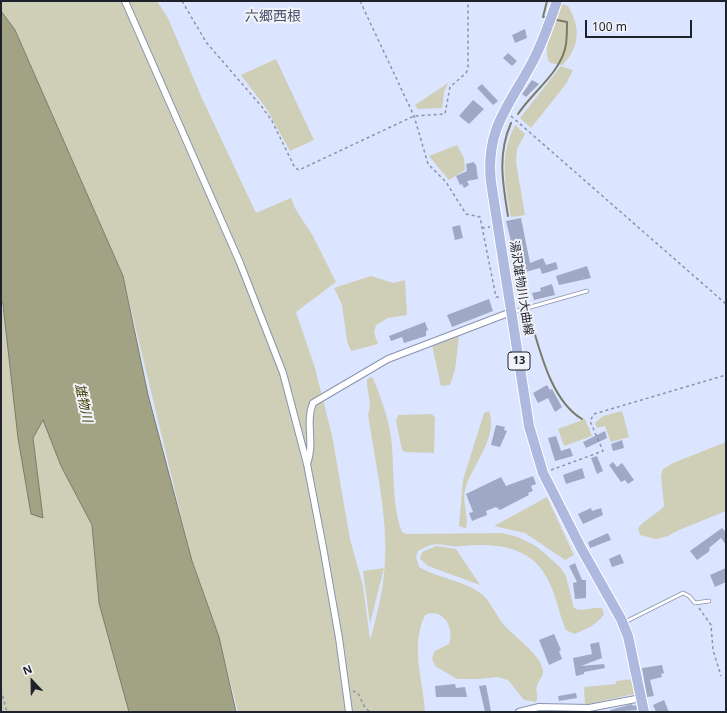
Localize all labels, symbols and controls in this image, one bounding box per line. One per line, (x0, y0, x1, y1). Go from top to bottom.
district label: 六郷西根 (245, 9, 301, 25)
scale bar (587, 12, 694, 38)
text: 100 m (592, 18, 627, 35)
street label: 湯沢雄物川大曲線 (506, 239, 536, 337)
road number: 13 (508, 352, 530, 370)
water label: 雄物川 (71, 382, 95, 424)
north arrow (12, 661, 52, 701)
text: N (20, 661, 34, 678)

